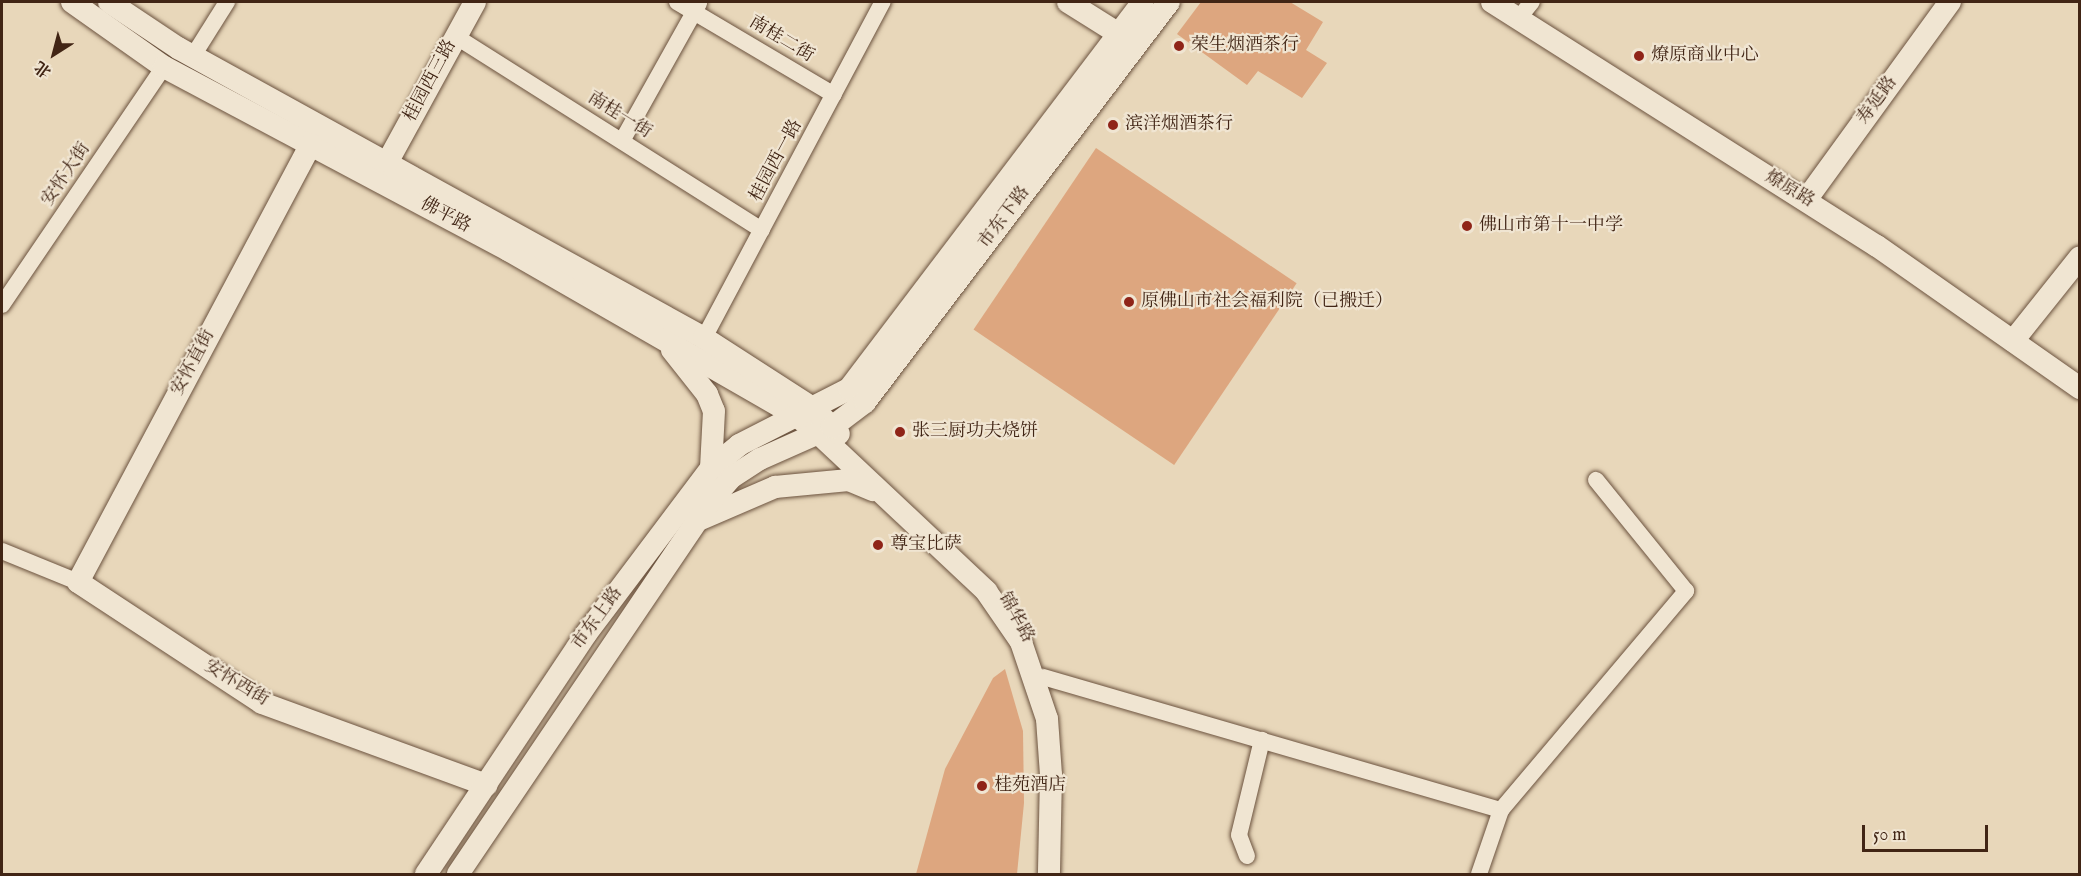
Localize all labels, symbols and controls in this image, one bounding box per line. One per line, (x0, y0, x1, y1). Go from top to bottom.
street label: 南桂二街 (745, 12, 817, 68)
north arrow (24, 24, 84, 84)
place label: 荣生烟酒茶行 (1191, 35, 1299, 57)
street label: 桂园西三路 (400, 36, 462, 126)
marker: 荣生烟酒茶行 (1172, 39, 1186, 53)
place label: 燎原商业中心 (1651, 45, 1759, 67)
marker: 燎原商业中心 (1632, 49, 1646, 63)
text: 北 (31, 56, 56, 81)
street label: 寿延路 (1853, 73, 1903, 129)
street label: 南桂一街 (583, 88, 655, 144)
place label: 滨洋烟酒茶行 (1125, 114, 1233, 136)
street label: 桂园西一路 (746, 116, 808, 206)
marker: 滨洋烟酒茶行 (1106, 118, 1120, 132)
street label: 安怀大街 (38, 139, 96, 211)
street label: 燎原路 (1760, 167, 1818, 213)
street label: 市东下路 (975, 183, 1035, 253)
street label: 佛平路 (416, 194, 474, 238)
place label: 佛山市第十一中学 (1479, 215, 1623, 237)
marker: 佛山市第十一中学 (1460, 219, 1474, 233)
place label: 原佛山市社会福利院（已搬迁） (1141, 291, 1393, 313)
marker: 原佛山市社会福利院（已搬迁） (1122, 295, 1136, 309)
street label: 安怀直街 (168, 326, 220, 400)
place label: 张三厨功夫烧饼 (912, 421, 1038, 443)
marker: 张三厨功夫烧饼 (893, 425, 907, 439)
place label: 尊宝比萨 (890, 534, 962, 556)
marker: 尊宝比萨 (871, 538, 885, 552)
street label: 市东上路 (568, 584, 628, 654)
street label: 锦华路 (992, 589, 1038, 647)
street label: 安怀西街 (200, 656, 272, 712)
place label: 桂苑酒店 (994, 775, 1066, 797)
marker: 桂苑酒店 (975, 779, 989, 793)
scale bar (1865, 813, 1991, 851)
text: 50 m (1873, 824, 1906, 847)

